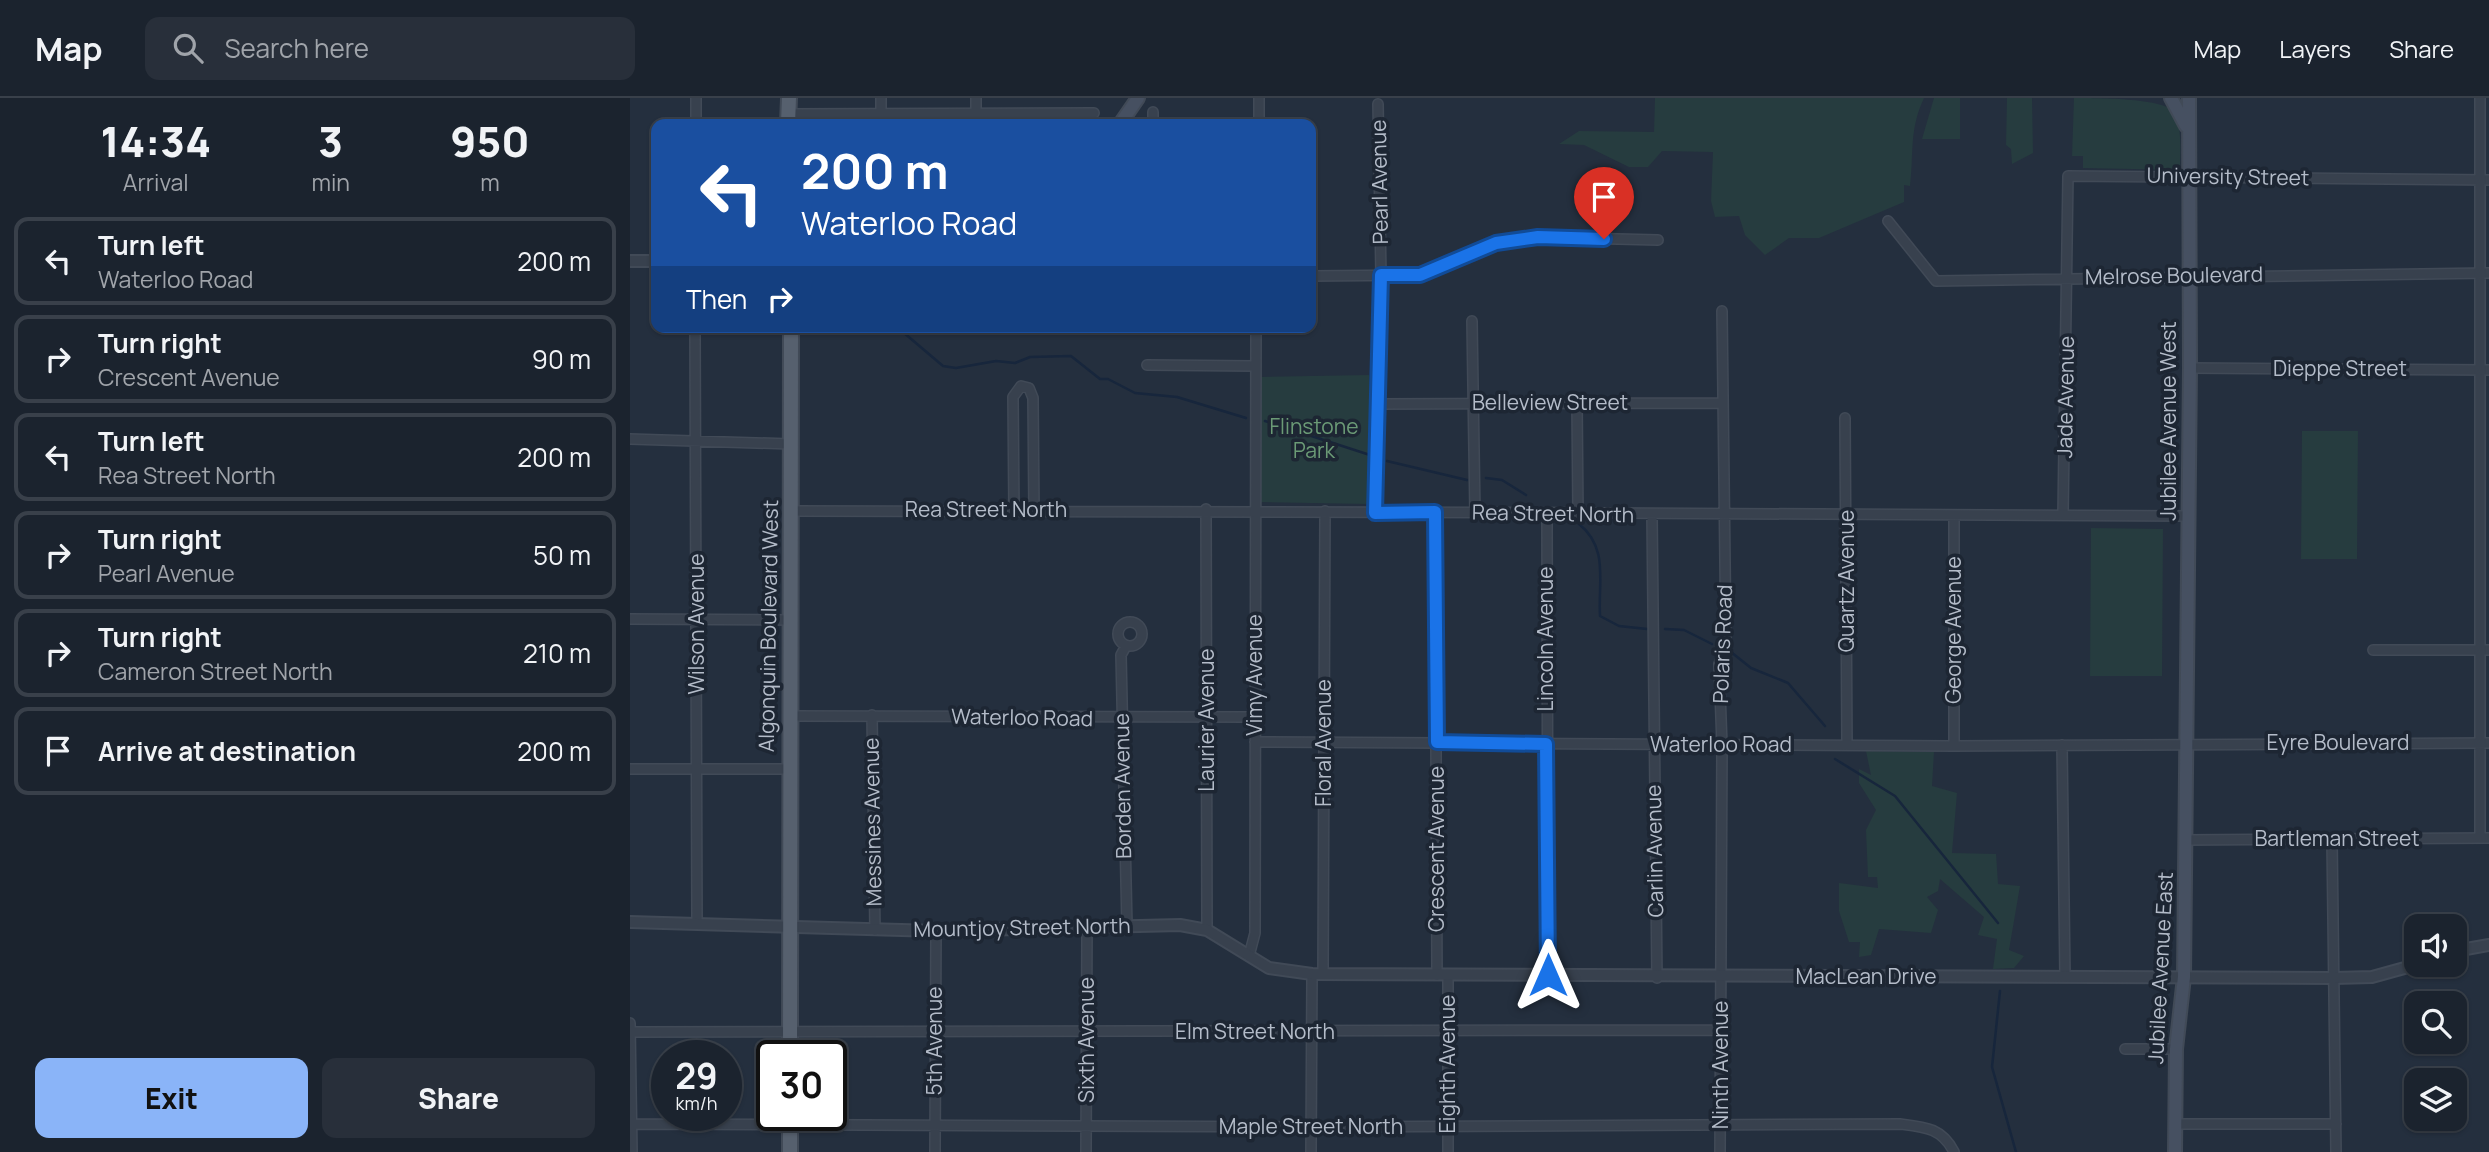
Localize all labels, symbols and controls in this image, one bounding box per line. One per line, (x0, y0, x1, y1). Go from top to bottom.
search box (145, 17, 635, 80)
text: Map (35, 26, 103, 71)
icon: search (169, 29, 207, 67)
text: Search here (225, 30, 369, 66)
text: Map (2194, 32, 2241, 65)
text: Layers (2279, 32, 2351, 65)
text: Share (2389, 32, 2454, 65)
text: 14:34 (100, 112, 211, 170)
text: 3 (318, 112, 343, 170)
text: 950 (450, 112, 530, 170)
street label: Pearl Avenue (1364, 119, 1394, 245)
text: 200 m (801, 137, 949, 204)
icon: left (686, 147, 777, 238)
street label: University Street (2146, 161, 2310, 191)
text: Arrival (123, 166, 189, 198)
text: min (311, 166, 350, 198)
text: m (480, 166, 500, 198)
pin (1574, 167, 1634, 239)
icon: arrive (1585, 178, 1623, 216)
text: Waterloo Road (801, 201, 1017, 245)
text: Turn left (98, 227, 205, 263)
icon: left (39, 242, 77, 280)
text: 200 m (517, 243, 591, 279)
street label: Melrose Boulevard (2085, 259, 2263, 291)
text: Waterloo Road (98, 263, 253, 295)
icon: right (761, 280, 799, 318)
text: Then (686, 281, 747, 317)
street label: Jubilee Avenue West (2154, 321, 2182, 521)
text: Turn right (98, 325, 222, 361)
street label: Jade Avenue (2050, 336, 2080, 458)
icon: right (39, 340, 77, 378)
text: 90 m (532, 341, 591, 377)
street label: Dieppe Street (2273, 354, 2407, 382)
text: Crescent Avenue (98, 361, 280, 393)
street label: Belleview Street (1472, 388, 1628, 416)
park label: Flinstone Park (1270, 412, 1358, 464)
text: Turn left (98, 423, 205, 459)
icon: left (39, 438, 77, 476)
text: 200 m (517, 439, 591, 475)
text: Rea Street North (98, 459, 276, 491)
street label: Rea Street North (905, 495, 1067, 523)
street label: Rea Street North (1472, 498, 1634, 528)
street label: Algonquin Boulevard West (752, 500, 784, 752)
street label: Quartz Avenue (1832, 510, 1860, 652)
text: Turn right (98, 521, 222, 557)
icon: right (39, 536, 77, 574)
text: 50 m (533, 537, 591, 573)
street label: Wilson Avenue (682, 553, 710, 695)
street label: George Avenue (1939, 556, 1967, 704)
text: Pearl Avenue (98, 557, 235, 589)
street label: Lincoln Avenue (1531, 566, 1559, 712)
street label: Polaris Road (1706, 584, 1738, 704)
street label: Vimy Avenue (1240, 614, 1268, 736)
text: Turn right (98, 619, 222, 655)
icon: right (39, 634, 77, 672)
text: 210 m (523, 635, 591, 671)
street label: Laurier Avenue (1192, 648, 1220, 792)
text: Cameron Street North (98, 655, 333, 687)
street label: Floral Avenue (1309, 679, 1337, 807)
street label: Waterloo Road (951, 702, 1093, 732)
street label: Borden Avenue (1107, 713, 1137, 859)
street label: Eyre Boulevard (2267, 728, 2409, 756)
street label: Waterloo Road (1650, 730, 1792, 758)
icon: arrive (39, 732, 77, 770)
text: Arrive at destination (98, 733, 356, 769)
text: 200 m (517, 733, 591, 769)
street label: Messines Avenue (857, 737, 887, 907)
street label: Crescent Avenue (1422, 766, 1450, 932)
street label: Carlin Avenue (1639, 784, 1669, 918)
street label: Bartleman Street (2254, 824, 2420, 852)
street label: Jubilee Avenue East (2141, 871, 2179, 1065)
street label: Mountjoy Street North (913, 911, 1131, 943)
map controls (2404, 914, 2467, 1131)
button: sound (2404, 914, 2467, 977)
position arrow (1511, 938, 1585, 1012)
street label: MacLean Drive (1795, 962, 1937, 990)
street label: Sixth Avenue (1072, 977, 1100, 1103)
street label: 5th Avenue (920, 986, 948, 1096)
button: search (2404, 991, 2467, 1054)
street label: Eighth Avenue (1433, 995, 1461, 1133)
street label: Ninth Avenue (1706, 1001, 1734, 1129)
street label: Elm Street North (1175, 1017, 1335, 1045)
speed limit sign: 30 (756, 1040, 847, 1131)
text: 29 (675, 1052, 718, 1100)
button: Exit (35, 1058, 308, 1138)
button: Share (322, 1058, 595, 1138)
button: layers (2404, 1068, 2467, 1131)
text: km/h (676, 1091, 717, 1115)
street label: Maple Street North (1219, 1112, 1403, 1140)

